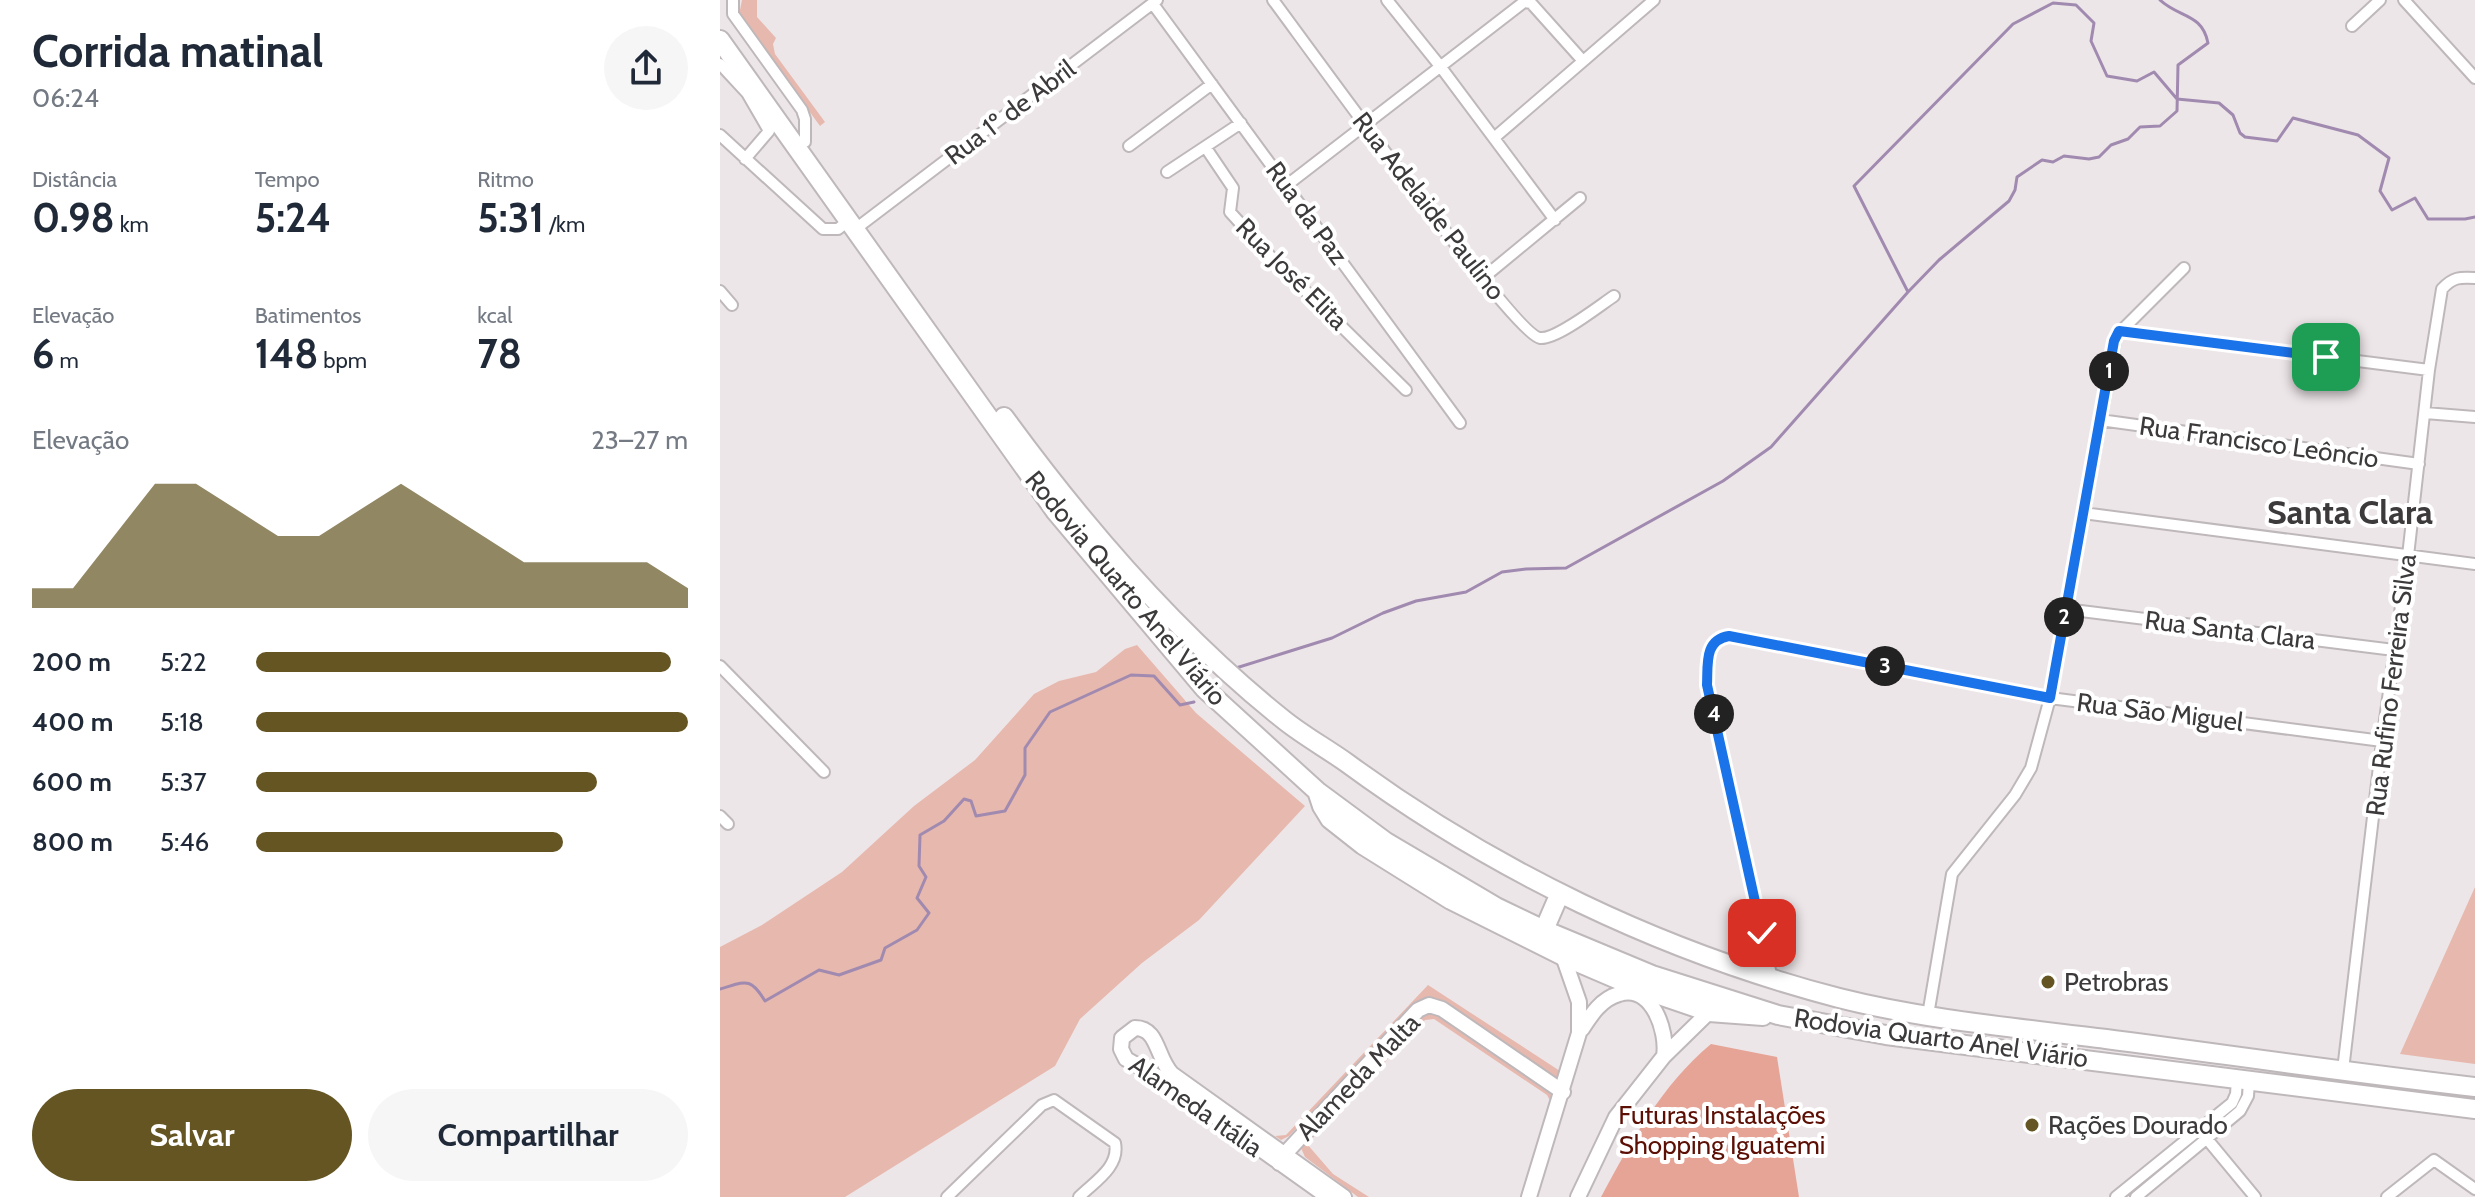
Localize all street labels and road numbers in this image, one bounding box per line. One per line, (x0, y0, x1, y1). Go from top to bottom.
street label: Rua 1º de Abril (938, 53, 1082, 171)
street label: Rua Adelaide Paulino (1346, 106, 1512, 306)
street label: Rua da Paz (1259, 155, 1355, 271)
street label: Rua José Elita (1229, 211, 1355, 337)
street label: Rua Francisco Leôncio (2137, 409, 2381, 475)
street label: Rodovia Quarto Anel Viário (1018, 464, 1234, 712)
street label: Rua Rufino Ferreira Silva (2359, 552, 2423, 818)
street label: Rua Santa Clara (2143, 604, 2318, 656)
street label: Rua São Miguel (2075, 686, 2245, 738)
street label: Rodovia Quarto Anel Viário (1792, 1002, 2090, 1074)
street label: Alameda Malta (1290, 1007, 1427, 1147)
street label: Alameda Itália (1123, 1048, 1269, 1164)

